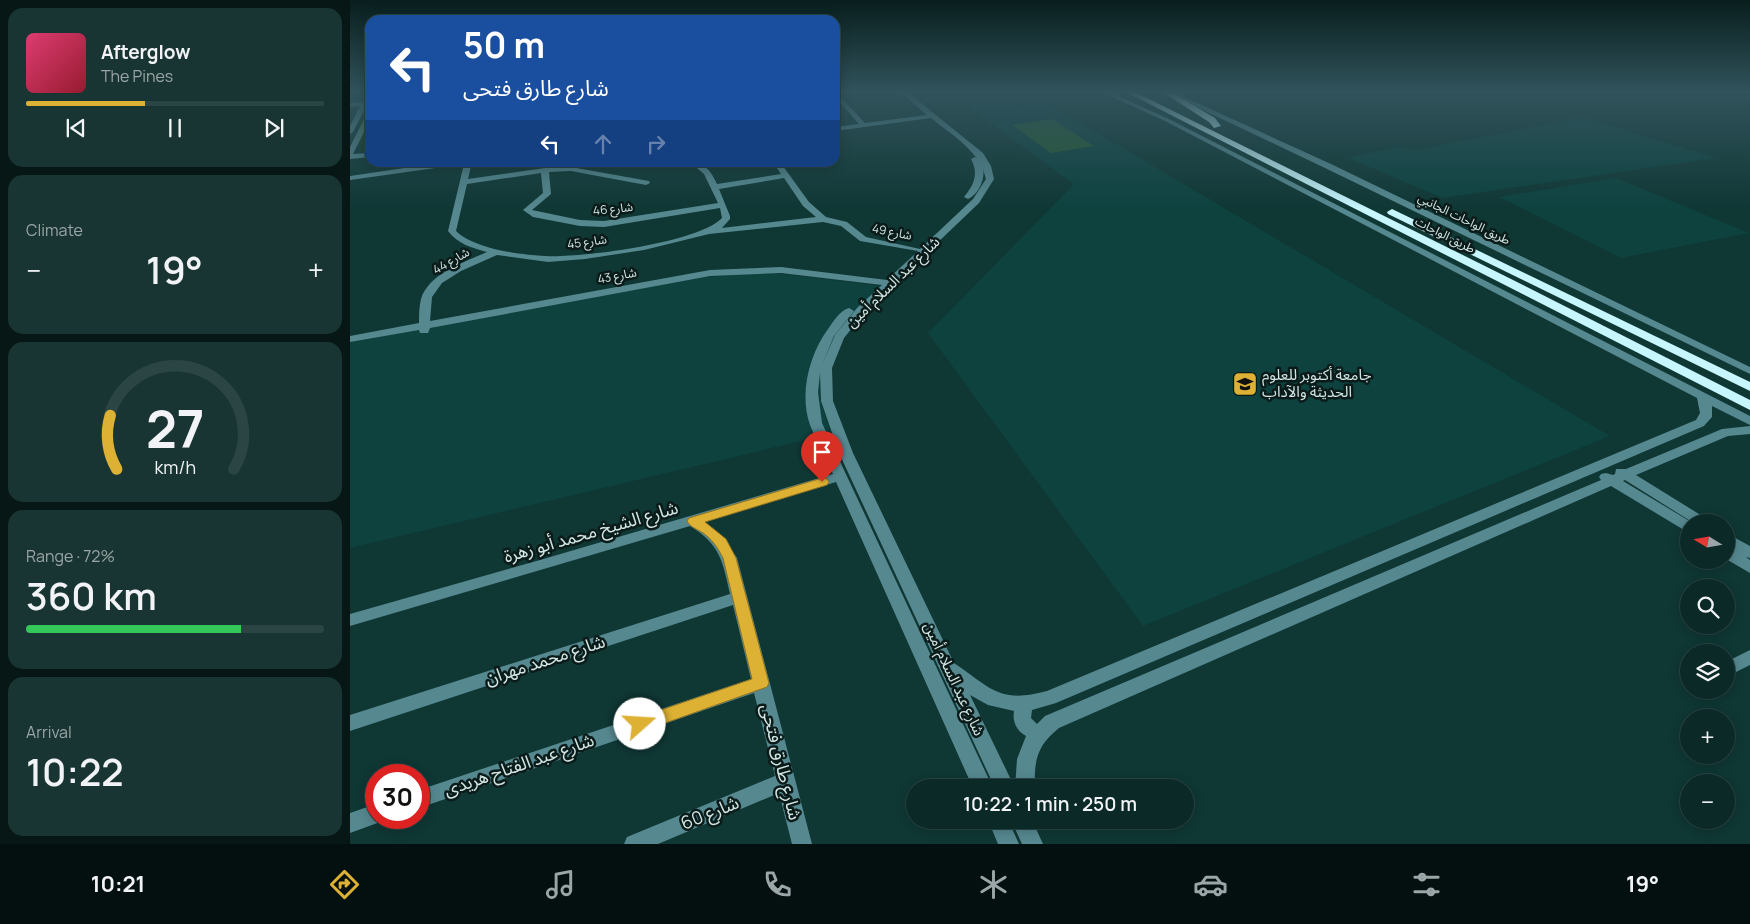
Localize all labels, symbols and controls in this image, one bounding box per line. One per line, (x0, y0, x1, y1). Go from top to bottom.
text: 50 m (463, 21, 545, 69)
icon: left (380, 35, 445, 100)
text: Afterglow (101, 39, 190, 65)
text: The Pines (101, 65, 173, 87)
text: شارع طارق فتحى (463, 73, 609, 103)
icon: previous (62, 114, 90, 142)
icon: pause (161, 114, 189, 142)
icon: next (260, 114, 288, 142)
icon: left (536, 130, 564, 158)
icon: ahead (589, 130, 617, 158)
icon: right (642, 130, 670, 158)
street label: طريق الواحات الجانبي (1416, 190, 1512, 248)
street label: شارع 46 (592, 198, 634, 220)
street label: طريق الواحات (1413, 214, 1477, 256)
text: Climate (26, 219, 83, 241)
street label: شارع 49 (871, 219, 913, 245)
street label: شارع 45 (566, 230, 608, 254)
street label: شارع عبد السلام أمين (841, 231, 946, 333)
text: 19° (146, 243, 203, 295)
street label: شارع 44 (429, 243, 473, 279)
text: − (26, 251, 41, 289)
text: + (308, 251, 324, 289)
street label: شارع 43 (596, 263, 638, 289)
place label: جامعة أكتوبر للعلوم الحديثة والآداب (1262, 364, 1372, 402)
school or university icon: جامعة أكتوبر للعلوم الحديثة والآداب (1232, 371, 1258, 397)
text: 27 (146, 393, 204, 464)
pin (801, 431, 843, 482)
icon: arrive (808, 438, 836, 466)
text: km/h (154, 455, 196, 479)
street label: شارع الشيخ محمد أبو زهرة (501, 495, 682, 570)
north arrow (1680, 514, 1735, 569)
map controls (1680, 514, 1735, 829)
text: Range · 72% (26, 545, 115, 567)
text: 360 km (26, 569, 157, 621)
button: search (1680, 579, 1735, 634)
street label: شارع عبد السلام أمين (917, 618, 990, 740)
street label: شارع محمد مهران (482, 628, 609, 693)
button: layers (1680, 644, 1735, 699)
position arrow (613, 697, 665, 749)
street label: شارع طارق فتحى (753, 701, 808, 823)
button: + (1680, 709, 1735, 764)
text: Arrival (26, 721, 72, 743)
street label: شارع عبد الفتاح هريدى (440, 727, 598, 804)
text: 10:22 (26, 745, 124, 797)
speed limit sign: 30 (365, 764, 430, 829)
button: − (1680, 774, 1735, 829)
street label: شارع 60 (677, 790, 743, 837)
text: 10:22 · 1 min · 250 m (963, 791, 1137, 817)
icon: directions (327, 867, 362, 902)
icon: music (543, 867, 578, 902)
icon: phone (760, 867, 795, 902)
icon: climate (976, 867, 1011, 902)
icon: car (1193, 867, 1228, 902)
icon: filters (1409, 867, 1444, 902)
text: 10:21 (91, 869, 145, 899)
text: 19° (1626, 869, 1659, 899)

